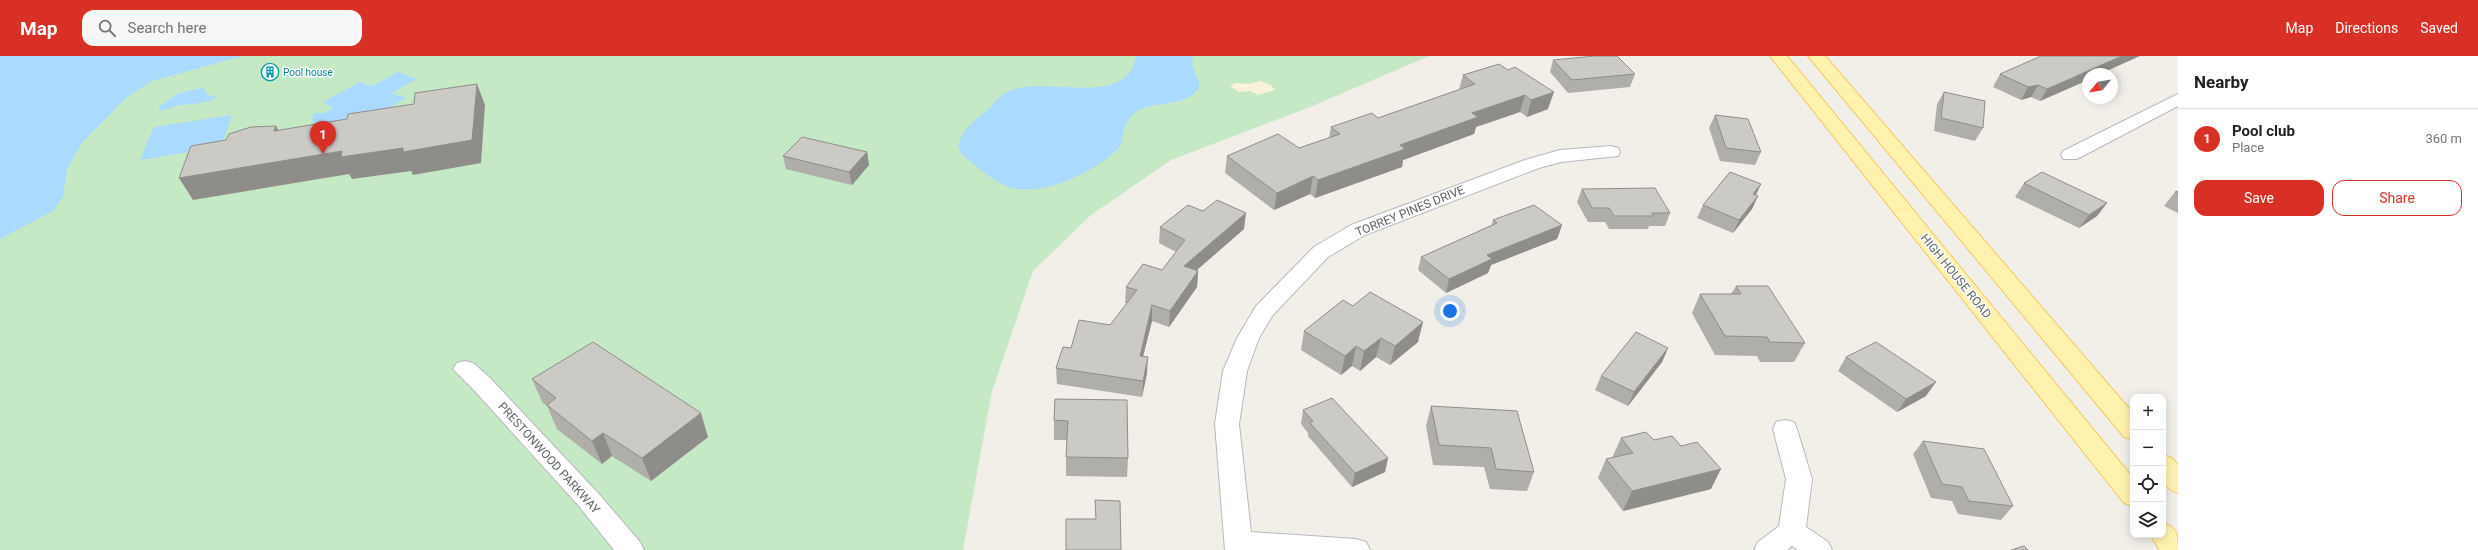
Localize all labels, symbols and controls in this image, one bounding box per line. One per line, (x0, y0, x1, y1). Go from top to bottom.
search box (82, 10, 362, 46)
text: Map (20, 17, 58, 40)
icon: search (96, 17, 118, 39)
text: Search here (128, 19, 206, 37)
text: Map (2286, 20, 2313, 36)
text: Directions (2335, 20, 2398, 36)
text: Saved (2420, 20, 2458, 36)
building icon: Pool house (260, 62, 280, 82)
place label: Pool house (283, 67, 333, 78)
north arrow (2082, 68, 2118, 104)
text: Nearby (2194, 72, 2249, 92)
pin: 1 (310, 121, 336, 154)
text: Pool club (2232, 122, 2295, 140)
text: 1 (2203, 131, 2211, 146)
text: 360 m (2425, 131, 2462, 146)
text: Place (2232, 140, 2264, 155)
button: Save (2194, 180, 2324, 216)
button: Share (2332, 180, 2462, 216)
street label: TORREY PINES DRIVE (1353, 183, 1467, 239)
street label: HIGH HOUSE ROAD (1918, 231, 1994, 321)
your location (1440, 301, 1460, 321)
map controls (2130, 394, 2166, 538)
button: + (2130, 394, 2166, 430)
street label: PRESTONWOOD PARKWAY (495, 399, 603, 517)
button: − (2130, 430, 2166, 466)
button: locate (2130, 466, 2166, 502)
button: layers (2130, 502, 2166, 538)

